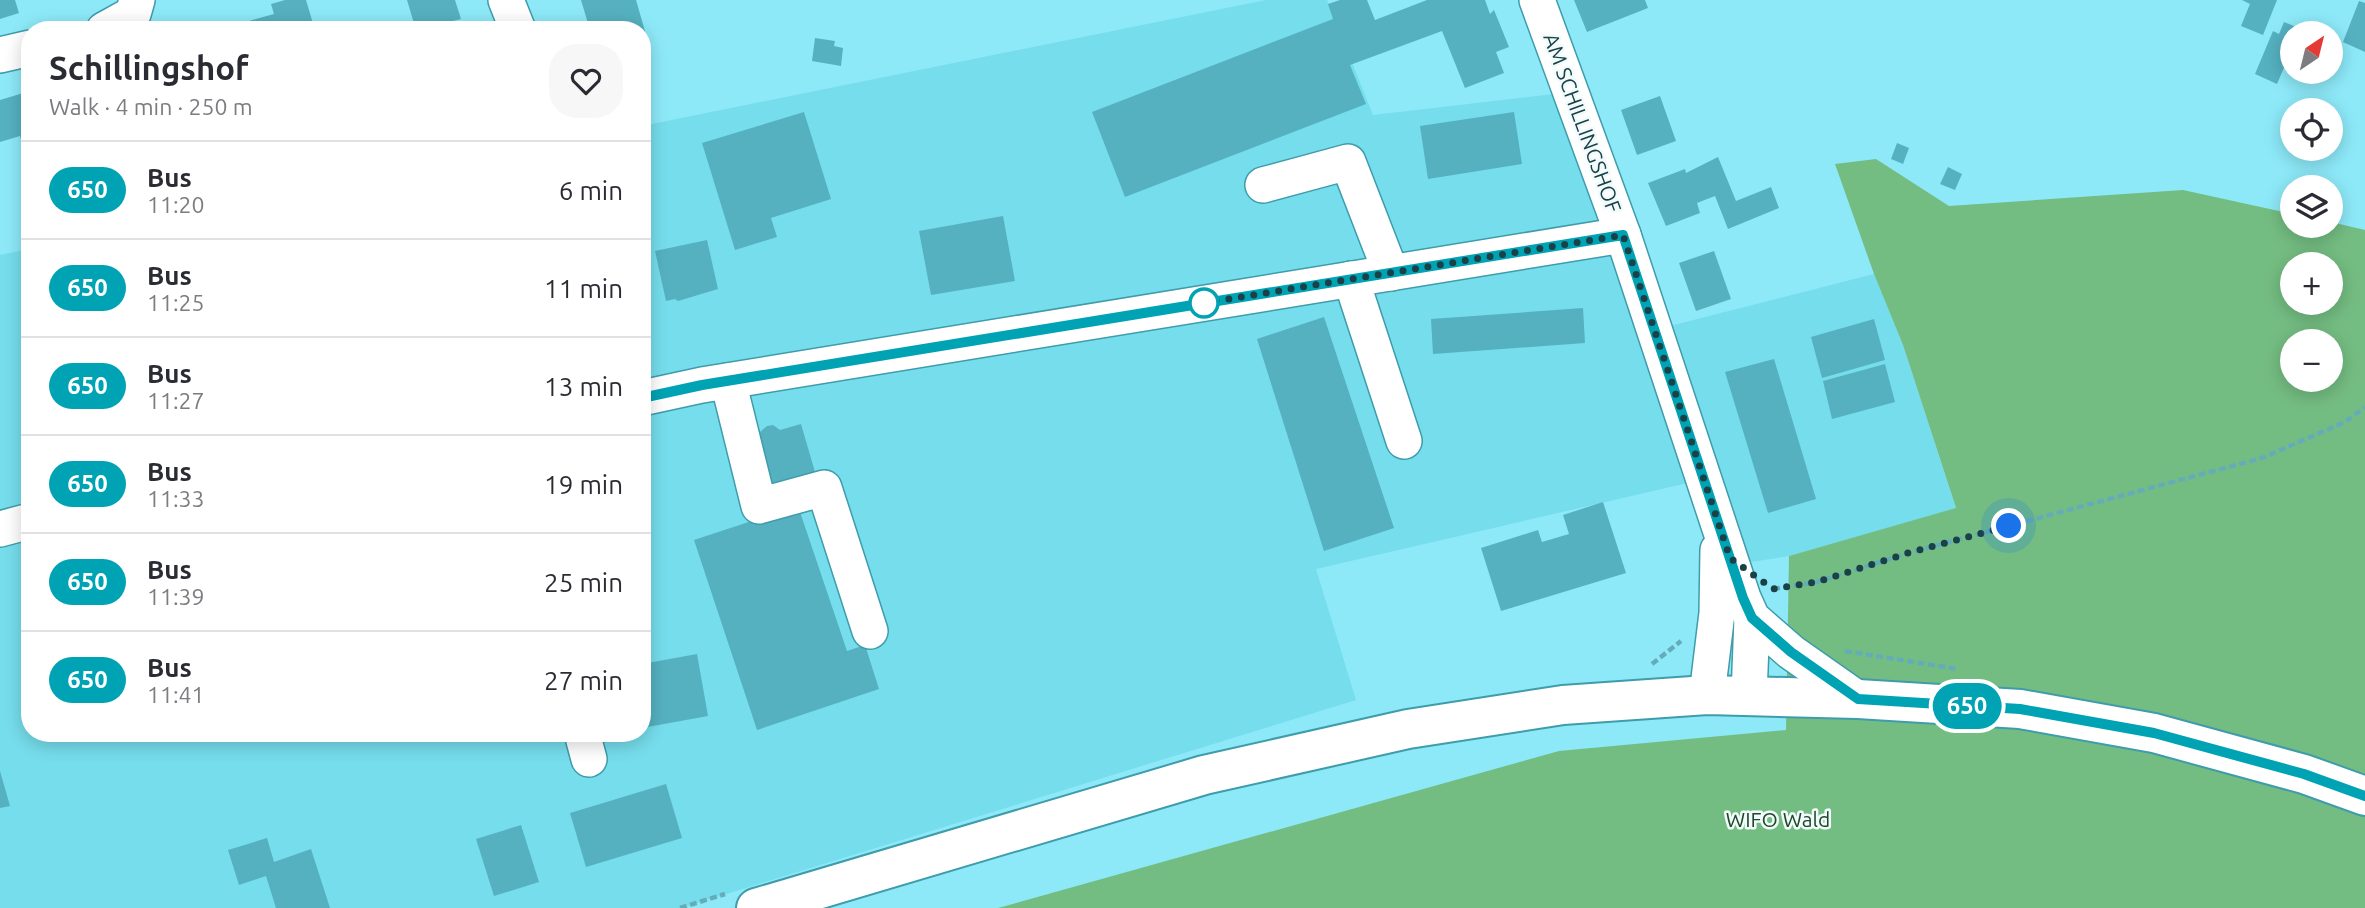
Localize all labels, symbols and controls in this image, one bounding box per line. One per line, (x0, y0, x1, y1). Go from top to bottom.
north arrow (2280, 21, 2343, 84)
map controls (2280, 21, 2343, 392)
street label: AM SCHILLINGSHOF (1539, 30, 1627, 216)
button: heart (549, 44, 623, 118)
text: Schillingshof (49, 49, 249, 86)
text: Walk · 4 min · 250 m (49, 94, 253, 119)
button: locate (2280, 98, 2343, 161)
text: Bus (147, 163, 192, 192)
button: layers (2280, 175, 2343, 238)
text: 650 (67, 176, 108, 203)
text: 6 min (559, 176, 623, 205)
text: 11:20 (147, 192, 205, 217)
button: + (2280, 252, 2343, 315)
text: Bus (147, 261, 192, 290)
text: 650 (67, 274, 108, 301)
text: 11 min (544, 274, 623, 303)
unlabelled marker (1189, 288, 1219, 318)
text: 11:25 (147, 290, 205, 315)
button: − (2280, 329, 2343, 392)
text: Bus (147, 359, 192, 388)
text: 650 (67, 372, 108, 399)
text: 13 min (544, 372, 623, 401)
text: 11:27 (147, 388, 205, 413)
text: Bus (147, 457, 192, 486)
text: 650 (67, 470, 108, 497)
text: 19 min (544, 470, 623, 499)
text: 11:33 (147, 486, 205, 511)
your location (1991, 508, 2026, 543)
text: Bus (147, 555, 192, 584)
text: 650 (67, 568, 108, 595)
text: 25 min (544, 568, 623, 597)
text: 11:39 (147, 584, 205, 609)
text: Bus (147, 653, 192, 682)
text: 650 (67, 666, 108, 693)
text: 27 min (544, 666, 623, 695)
text: 11:41 (147, 682, 205, 707)
line badge: 650 (1927, 683, 2007, 729)
text: 650 (1947, 692, 1987, 719)
park label: WIFO Wald (1726, 807, 1830, 831)

